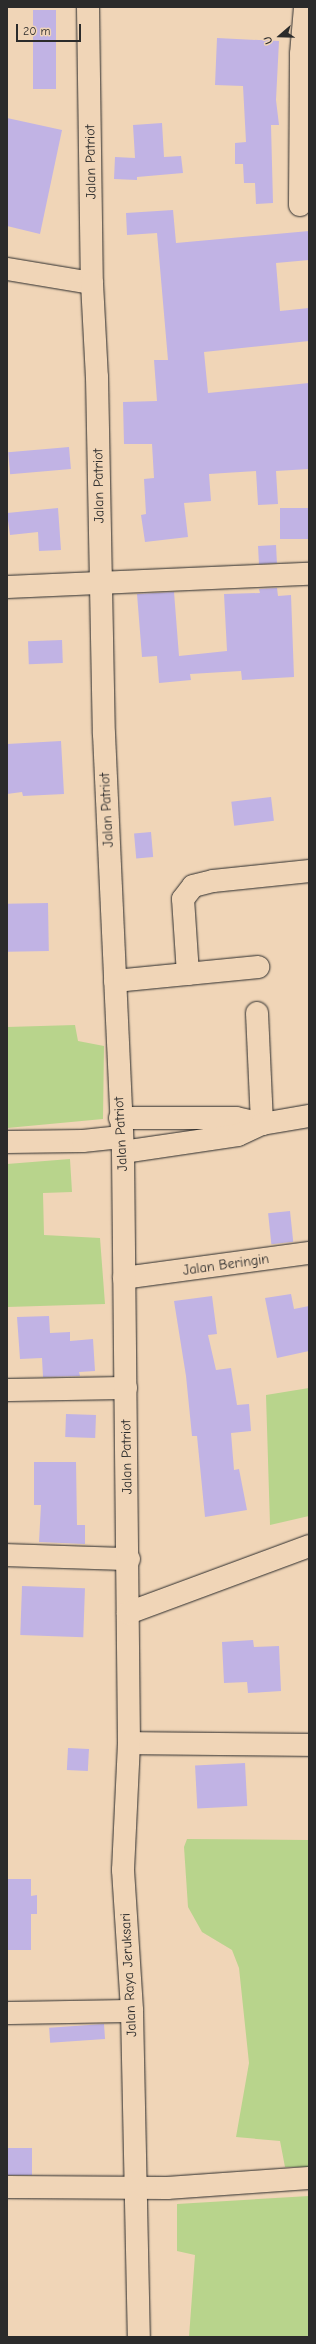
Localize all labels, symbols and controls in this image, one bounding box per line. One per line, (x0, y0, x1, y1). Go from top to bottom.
scale bar (18, 16, 83, 42)
north arrow (260, 16, 300, 56)
text: 20 m (23, 24, 51, 38)
text: U (261, 35, 276, 46)
street label: Jalan Patriot (82, 124, 100, 200)
street label: Jalan Patriot (90, 448, 108, 524)
street label: Jalan Patriot (97, 772, 117, 848)
street label: Jalan Patriot (111, 1096, 131, 1172)
street label: Jalan Beringin (182, 1251, 270, 1279)
street label: Jalan Patriot (118, 1419, 136, 1495)
street label: Jalan Raya Jeruksari (117, 1912, 141, 2038)

